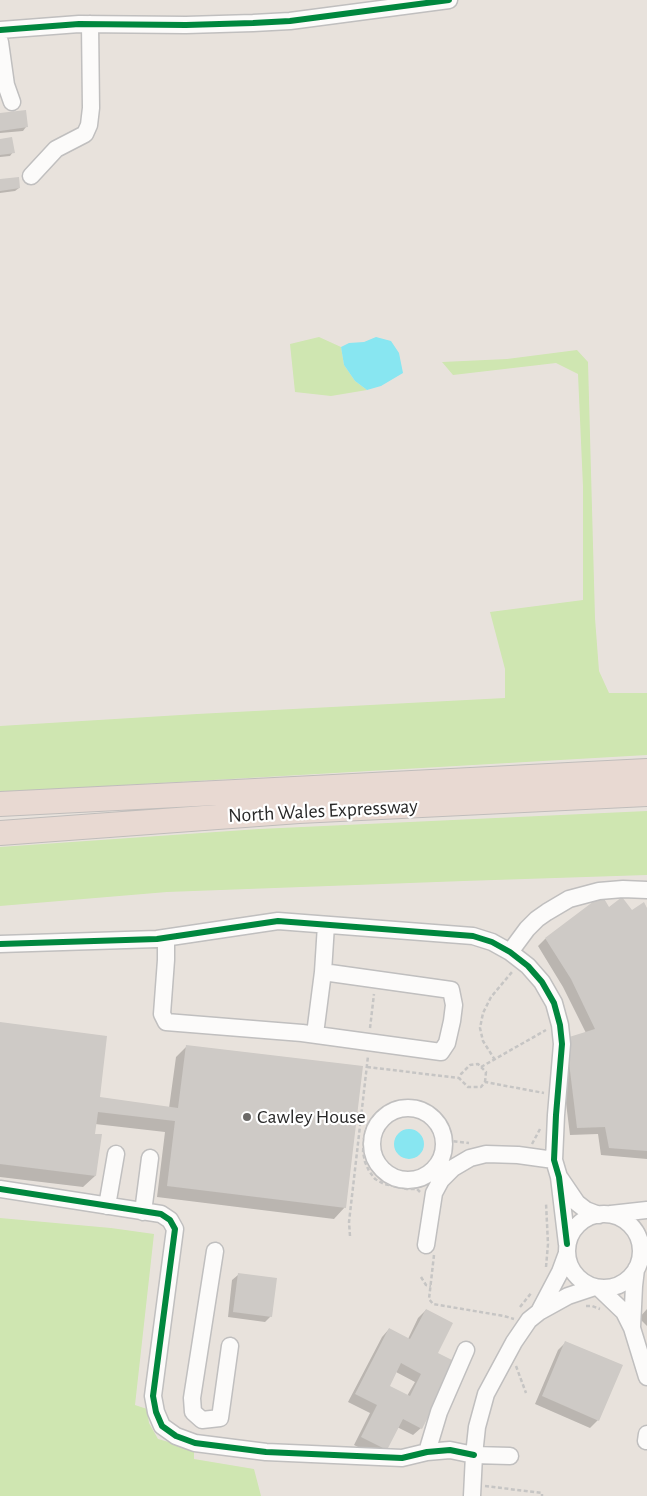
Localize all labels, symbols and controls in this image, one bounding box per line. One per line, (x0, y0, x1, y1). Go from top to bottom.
street label: North Wales Expressway (228, 794, 418, 828)
place label: Cawley House (257, 1105, 366, 1129)
marker: Cawley House (241, 1111, 253, 1123)

